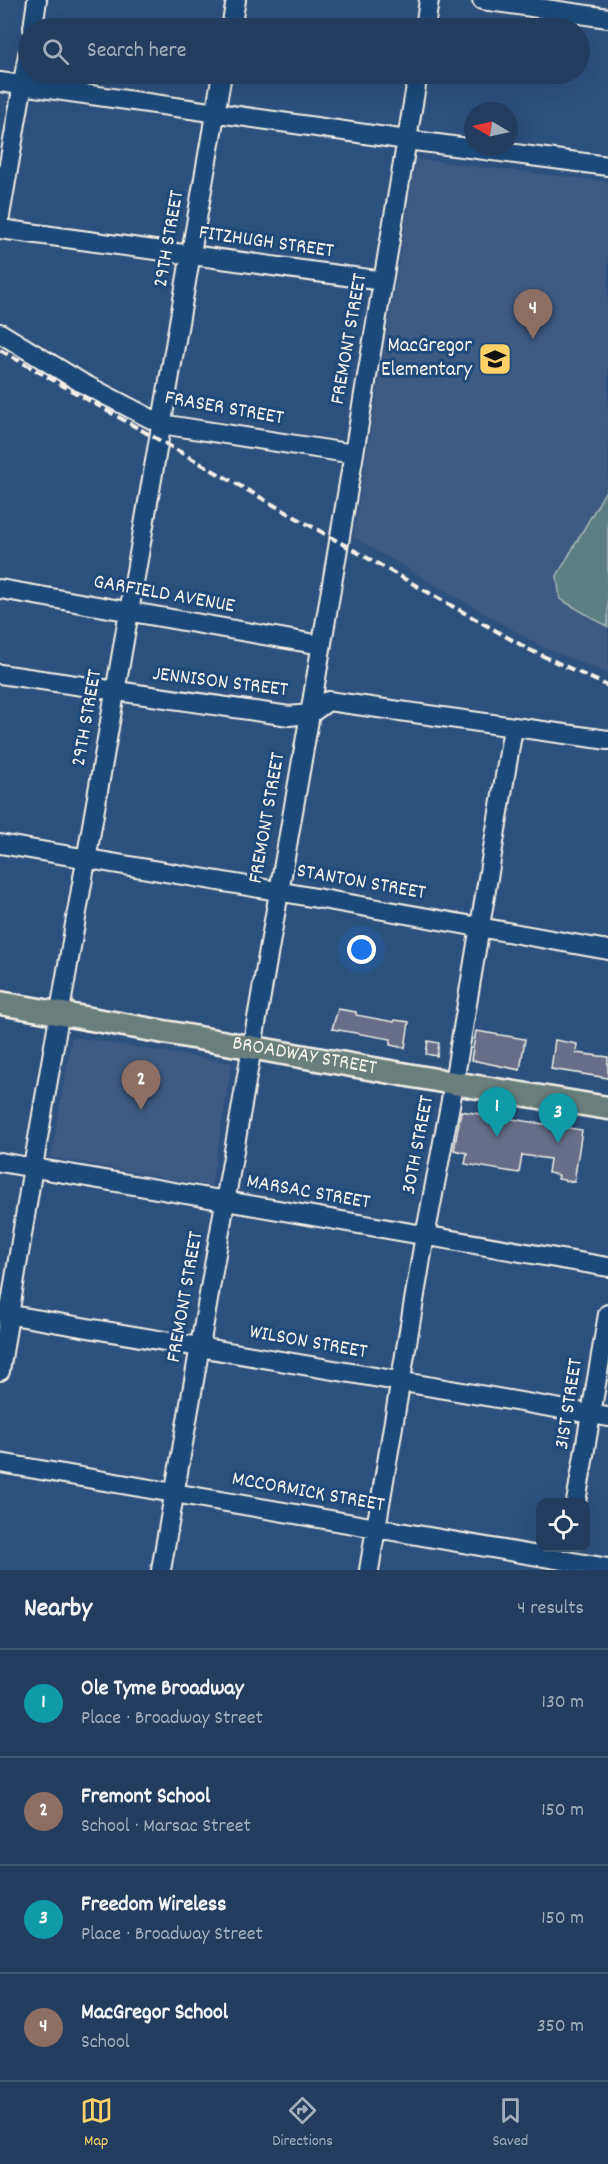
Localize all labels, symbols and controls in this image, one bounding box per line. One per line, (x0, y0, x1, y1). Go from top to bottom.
search box (18, 18, 590, 84)
icon: search (39, 35, 72, 68)
text: Search here (87, 36, 186, 67)
north arrow (464, 102, 518, 156)
street label: 29TH STREET (147, 188, 193, 290)
street label: FITZHUGH STREET (197, 219, 336, 267)
street label: FREMONT STREET (324, 271, 376, 407)
pin: 4 (514, 290, 552, 339)
place label: MacGregor Elementary (381, 332, 472, 386)
school or university icon: MacGregor Elementary (477, 341, 513, 377)
street label: FRASER STREET (162, 384, 286, 434)
street label: GARFIELD AVENUE (91, 568, 238, 622)
street label: JENNISON STREET (151, 660, 290, 706)
street label: 29TH STREET (65, 667, 111, 769)
street label: FREMONT STREET (242, 750, 294, 886)
street label: STANTON STREET (294, 857, 428, 909)
your location (347, 935, 376, 964)
street label: BROADWAY STREET (230, 1029, 379, 1084)
pin: 2 (122, 1060, 160, 1110)
pin: 1 (478, 1088, 516, 1137)
street label: 30TH STREET (395, 1092, 443, 1197)
pin: 3 (538, 1094, 578, 1143)
street label: MARSAC STREET (244, 1167, 373, 1219)
street label: FREMONT STREET (160, 1229, 212, 1365)
street label: WILSON STREET (247, 1318, 370, 1368)
street label: 31ST STREET (548, 1356, 592, 1452)
street label: MCCORMICK STREET (229, 1465, 387, 1521)
map controls (536, 1498, 590, 1552)
button: locate (536, 1498, 590, 1552)
text: Nearby (24, 1591, 92, 1628)
text: 4 results (517, 1595, 584, 1623)
text: Ole Tyme Broadway (81, 1674, 244, 1705)
text: 1 (41, 1689, 46, 1717)
text: 130 m (542, 1689, 584, 1717)
text: Place · Broadway Street (81, 1705, 263, 1733)
text: Fremont School (81, 1782, 210, 1813)
text: 2 (39, 1797, 48, 1825)
text: 150 m (541, 1797, 584, 1825)
text: School · Marsac Street (81, 1813, 251, 1841)
text: Freedom Wireless (81, 1890, 227, 1921)
text: 3 (39, 1905, 48, 1933)
text: 150 m (541, 1905, 584, 1933)
text: Place · Broadway Street (81, 1921, 263, 1949)
text: MacGregor School (81, 1998, 228, 2029)
text: 4 (39, 2013, 48, 2041)
text: 350 m (537, 2013, 584, 2041)
text: School (81, 2029, 130, 2057)
tab: Map (80, 2094, 113, 2153)
tab: Directions (272, 2094, 333, 2153)
tab: Saved (492, 2094, 528, 2153)

